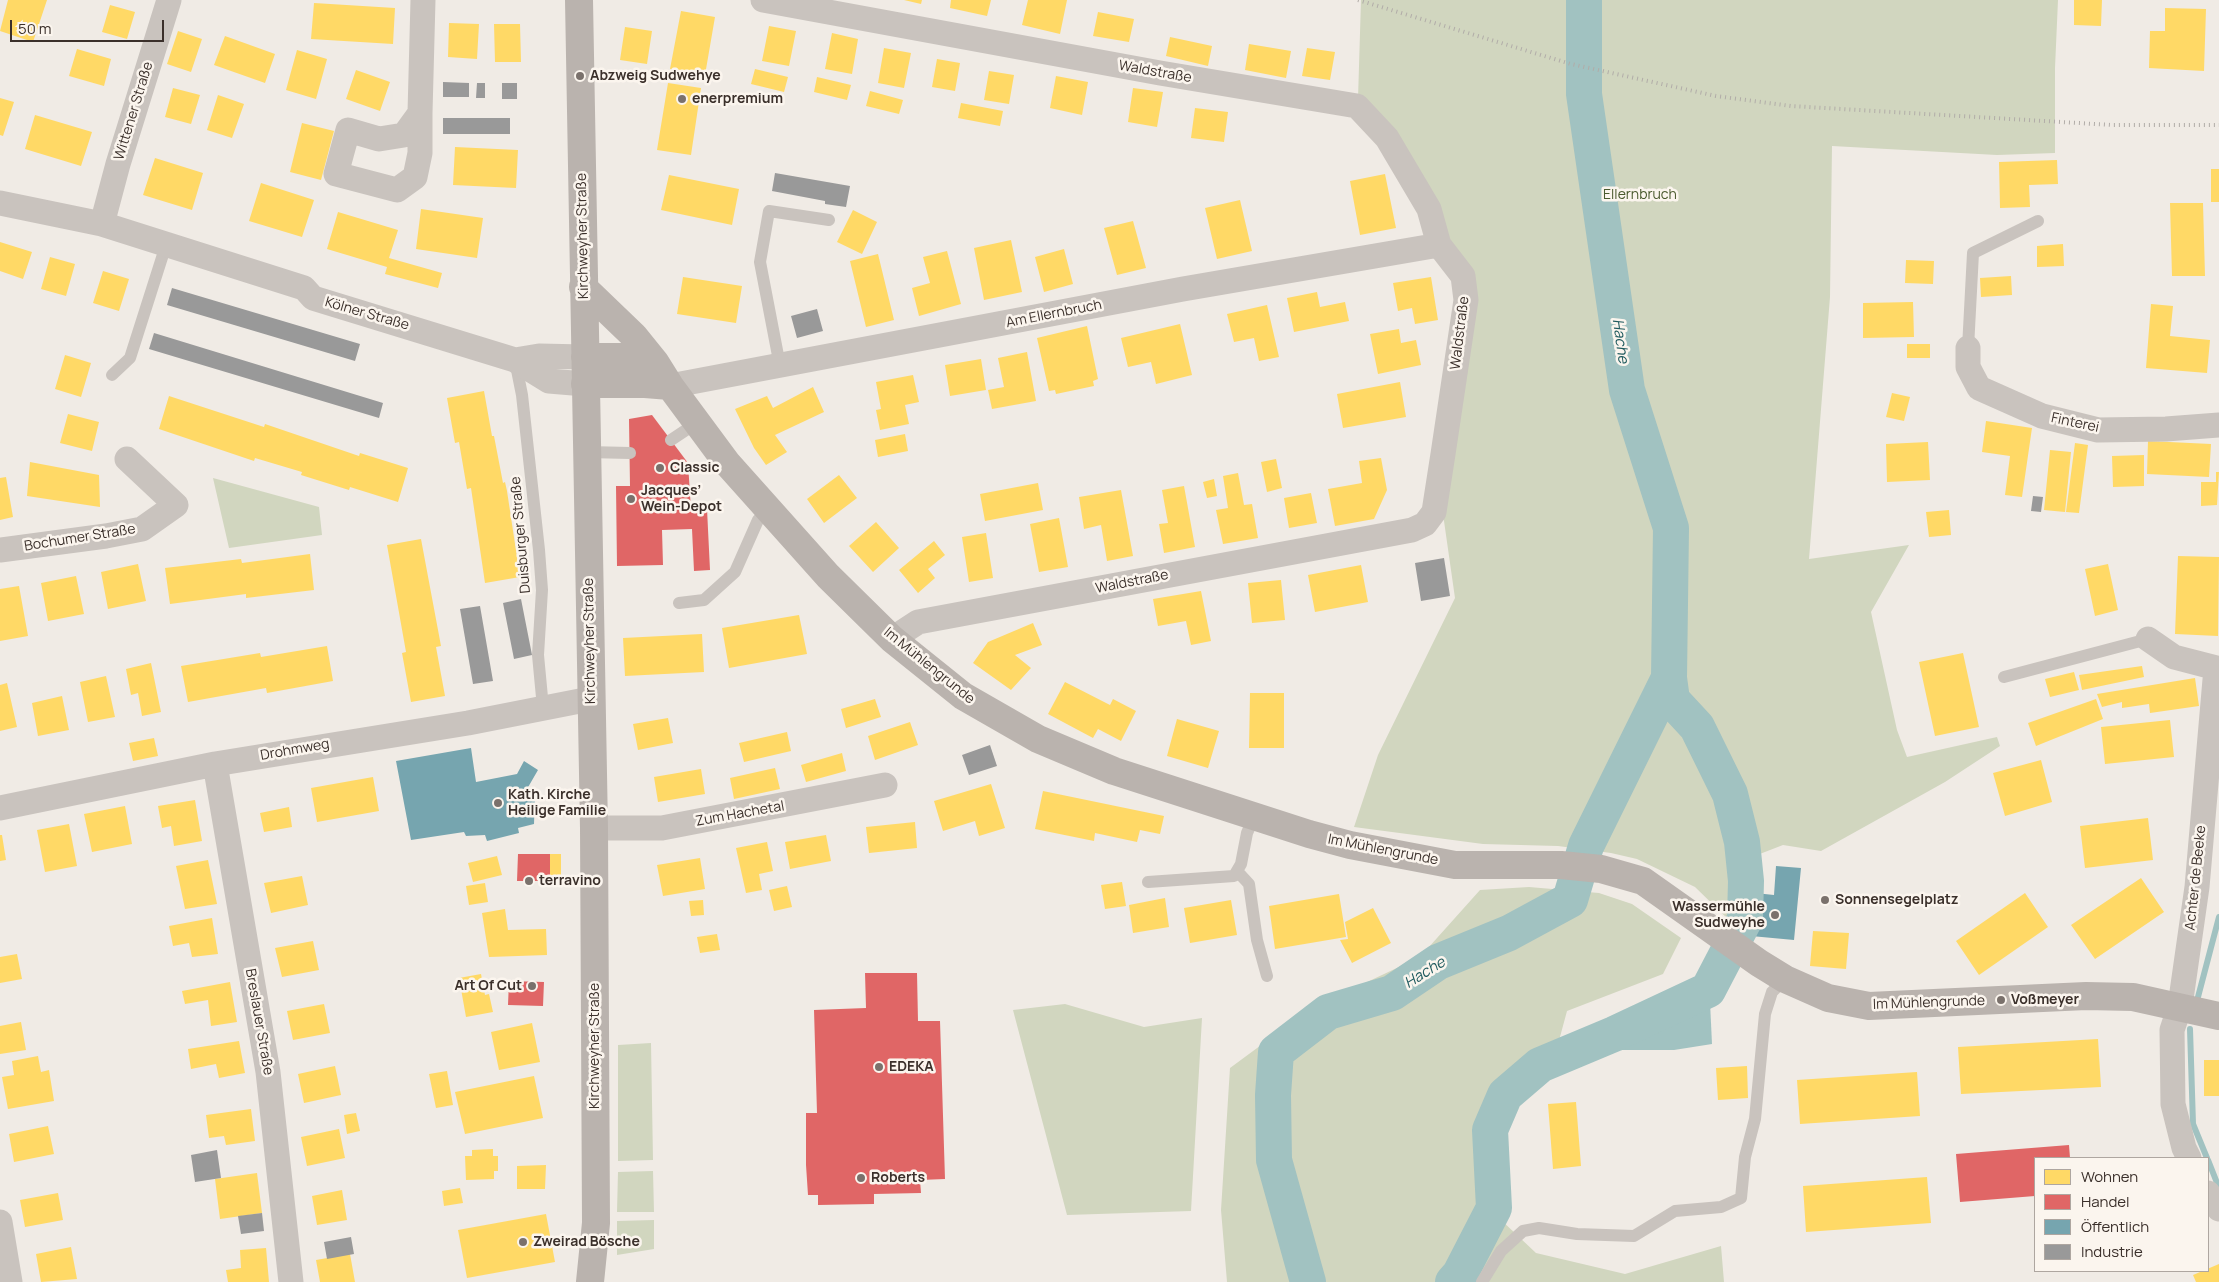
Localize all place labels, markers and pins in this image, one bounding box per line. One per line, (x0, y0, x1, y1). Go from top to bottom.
place label: Abzweig Sudwehye (590, 68, 721, 84)
marker: Abzweig Sudwehye (574, 70, 586, 82)
place label: enerpremium (692, 91, 783, 107)
marker: enerpremium (676, 93, 688, 105)
place label: Classic (670, 460, 719, 476)
marker: Classic (654, 462, 666, 474)
place label: Jacques’ Wein-Depot (641, 483, 722, 516)
marker: Jacques’ Wein-Depot (625, 493, 637, 505)
place label: Kath. Kirche Heilige Familie (508, 787, 606, 820)
marker: Kath. Kirche Heilige Familie (492, 797, 504, 809)
place label: terravino (539, 873, 601, 889)
marker: terravino (523, 875, 535, 887)
place label: Sonnensegelplatz (1835, 892, 1958, 908)
marker: Sonnensegelplatz (1819, 894, 1831, 906)
place label: Wassermühle Sudweyhe (1672, 899, 1765, 932)
marker: Wassermühle Sudweyhe (1769, 909, 1781, 921)
place label: Art Of Cut (454, 978, 522, 994)
marker: Art Of Cut (526, 980, 538, 992)
place label: Voßmeyer (2011, 992, 2079, 1008)
marker: Voßmeyer (1995, 994, 2007, 1006)
place label: EDEKA (889, 1059, 934, 1075)
marker: EDEKA (873, 1061, 885, 1073)
place label: Roberts (871, 1170, 925, 1186)
marker: Roberts (855, 1172, 867, 1184)
place label: Zweirad Bösche (533, 1234, 640, 1250)
marker: Zweirad Bösche (517, 1236, 529, 1248)

